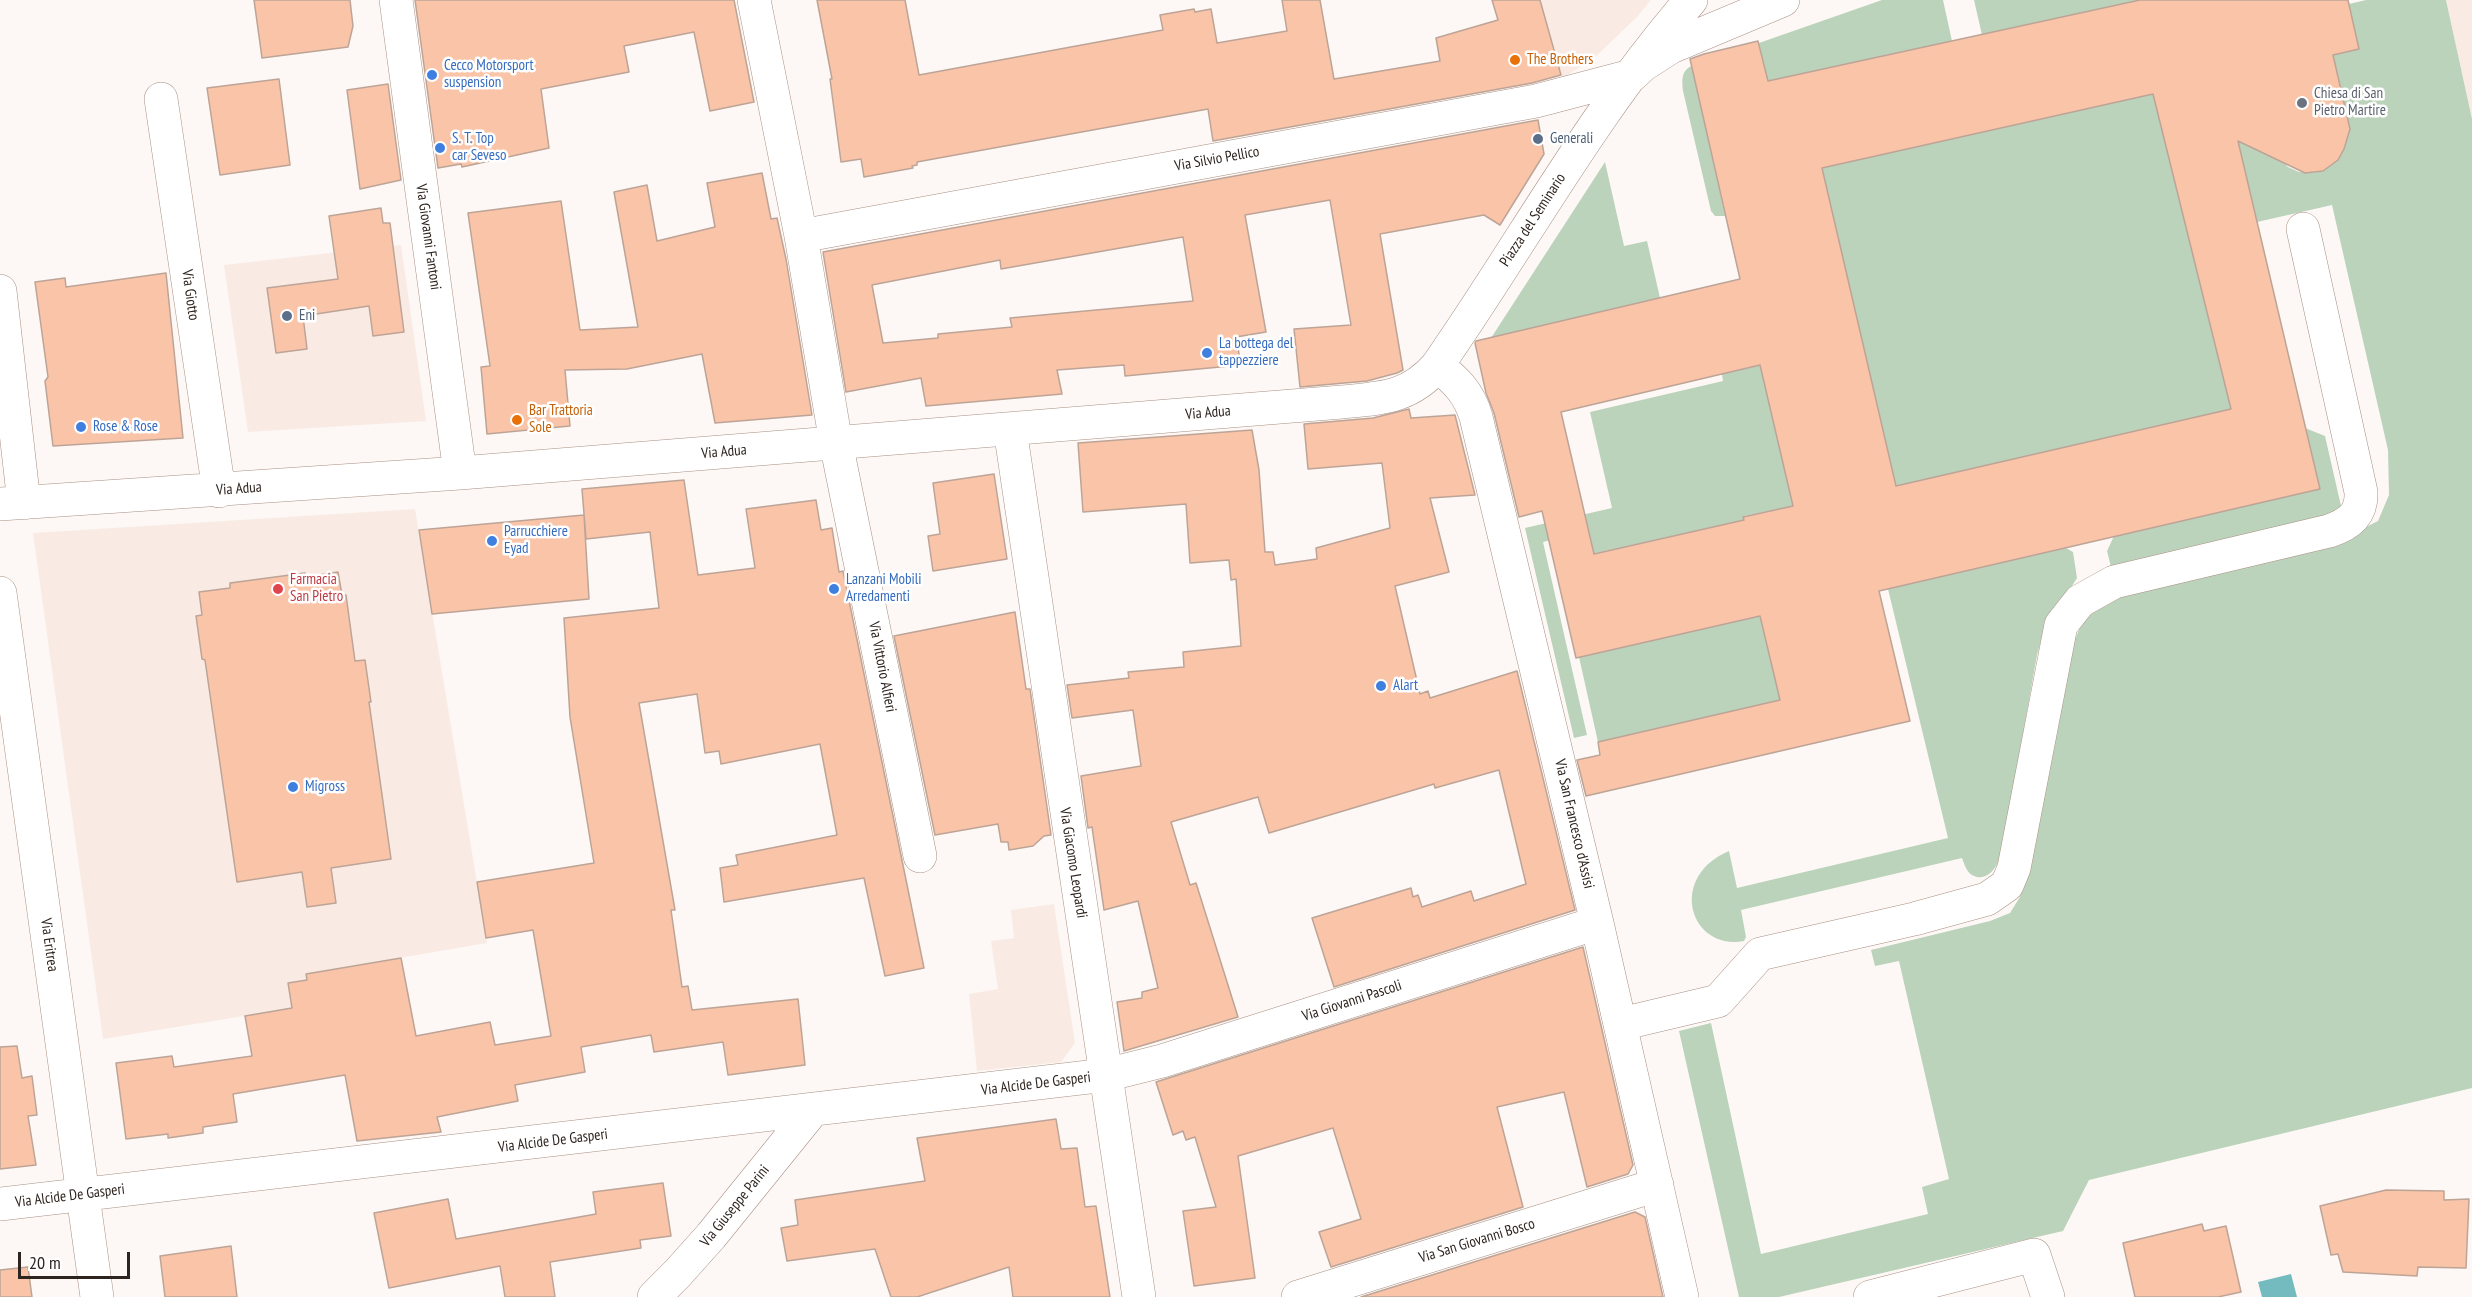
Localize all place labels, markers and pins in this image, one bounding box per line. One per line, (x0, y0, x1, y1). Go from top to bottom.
place label: The Brothers (1527, 51, 1593, 69)
marker: The Brothers (1508, 53, 1522, 67)
place label: Cecco Motorsport suspension (444, 57, 534, 92)
marker: Cecco Motorsport suspension (425, 68, 439, 82)
place label: Chiesa di San Pietro Martire (2314, 85, 2386, 120)
marker: Chiesa di San Pietro Martire (2295, 96, 2309, 110)
place label: S. T. Top car Seveso (452, 130, 507, 165)
place label: Generali (1550, 130, 1593, 148)
marker: Generali (1531, 132, 1545, 146)
marker: S. T. Top car Seveso (433, 141, 447, 155)
place label: Eni (299, 307, 315, 325)
marker: Eni (280, 309, 294, 323)
place label: La bottega del tappezziere (1219, 335, 1293, 370)
marker: La bottega del tappezziere (1200, 346, 1214, 360)
place label: Bar Trattoria Sole (529, 402, 593, 437)
marker: Bar Trattoria Sole (510, 413, 524, 427)
place label: Rose & Rose (93, 418, 158, 436)
marker: Rose & Rose (74, 420, 88, 434)
place label: Parrucchiere Eyad (504, 523, 568, 558)
marker: Parrucchiere Eyad (485, 534, 499, 548)
place label: Farmacia San Pietro (290, 571, 343, 606)
place label: Lanzani Mobili Arredamenti (846, 571, 922, 606)
marker: Farmacia San Pietro (271, 582, 285, 596)
marker: Lanzani Mobili Arredamenti (827, 582, 841, 596)
place label: Alart (1393, 677, 1418, 695)
marker: Alart (1374, 679, 1388, 693)
place label: Migross (305, 778, 345, 796)
marker: Migross (286, 780, 300, 794)

